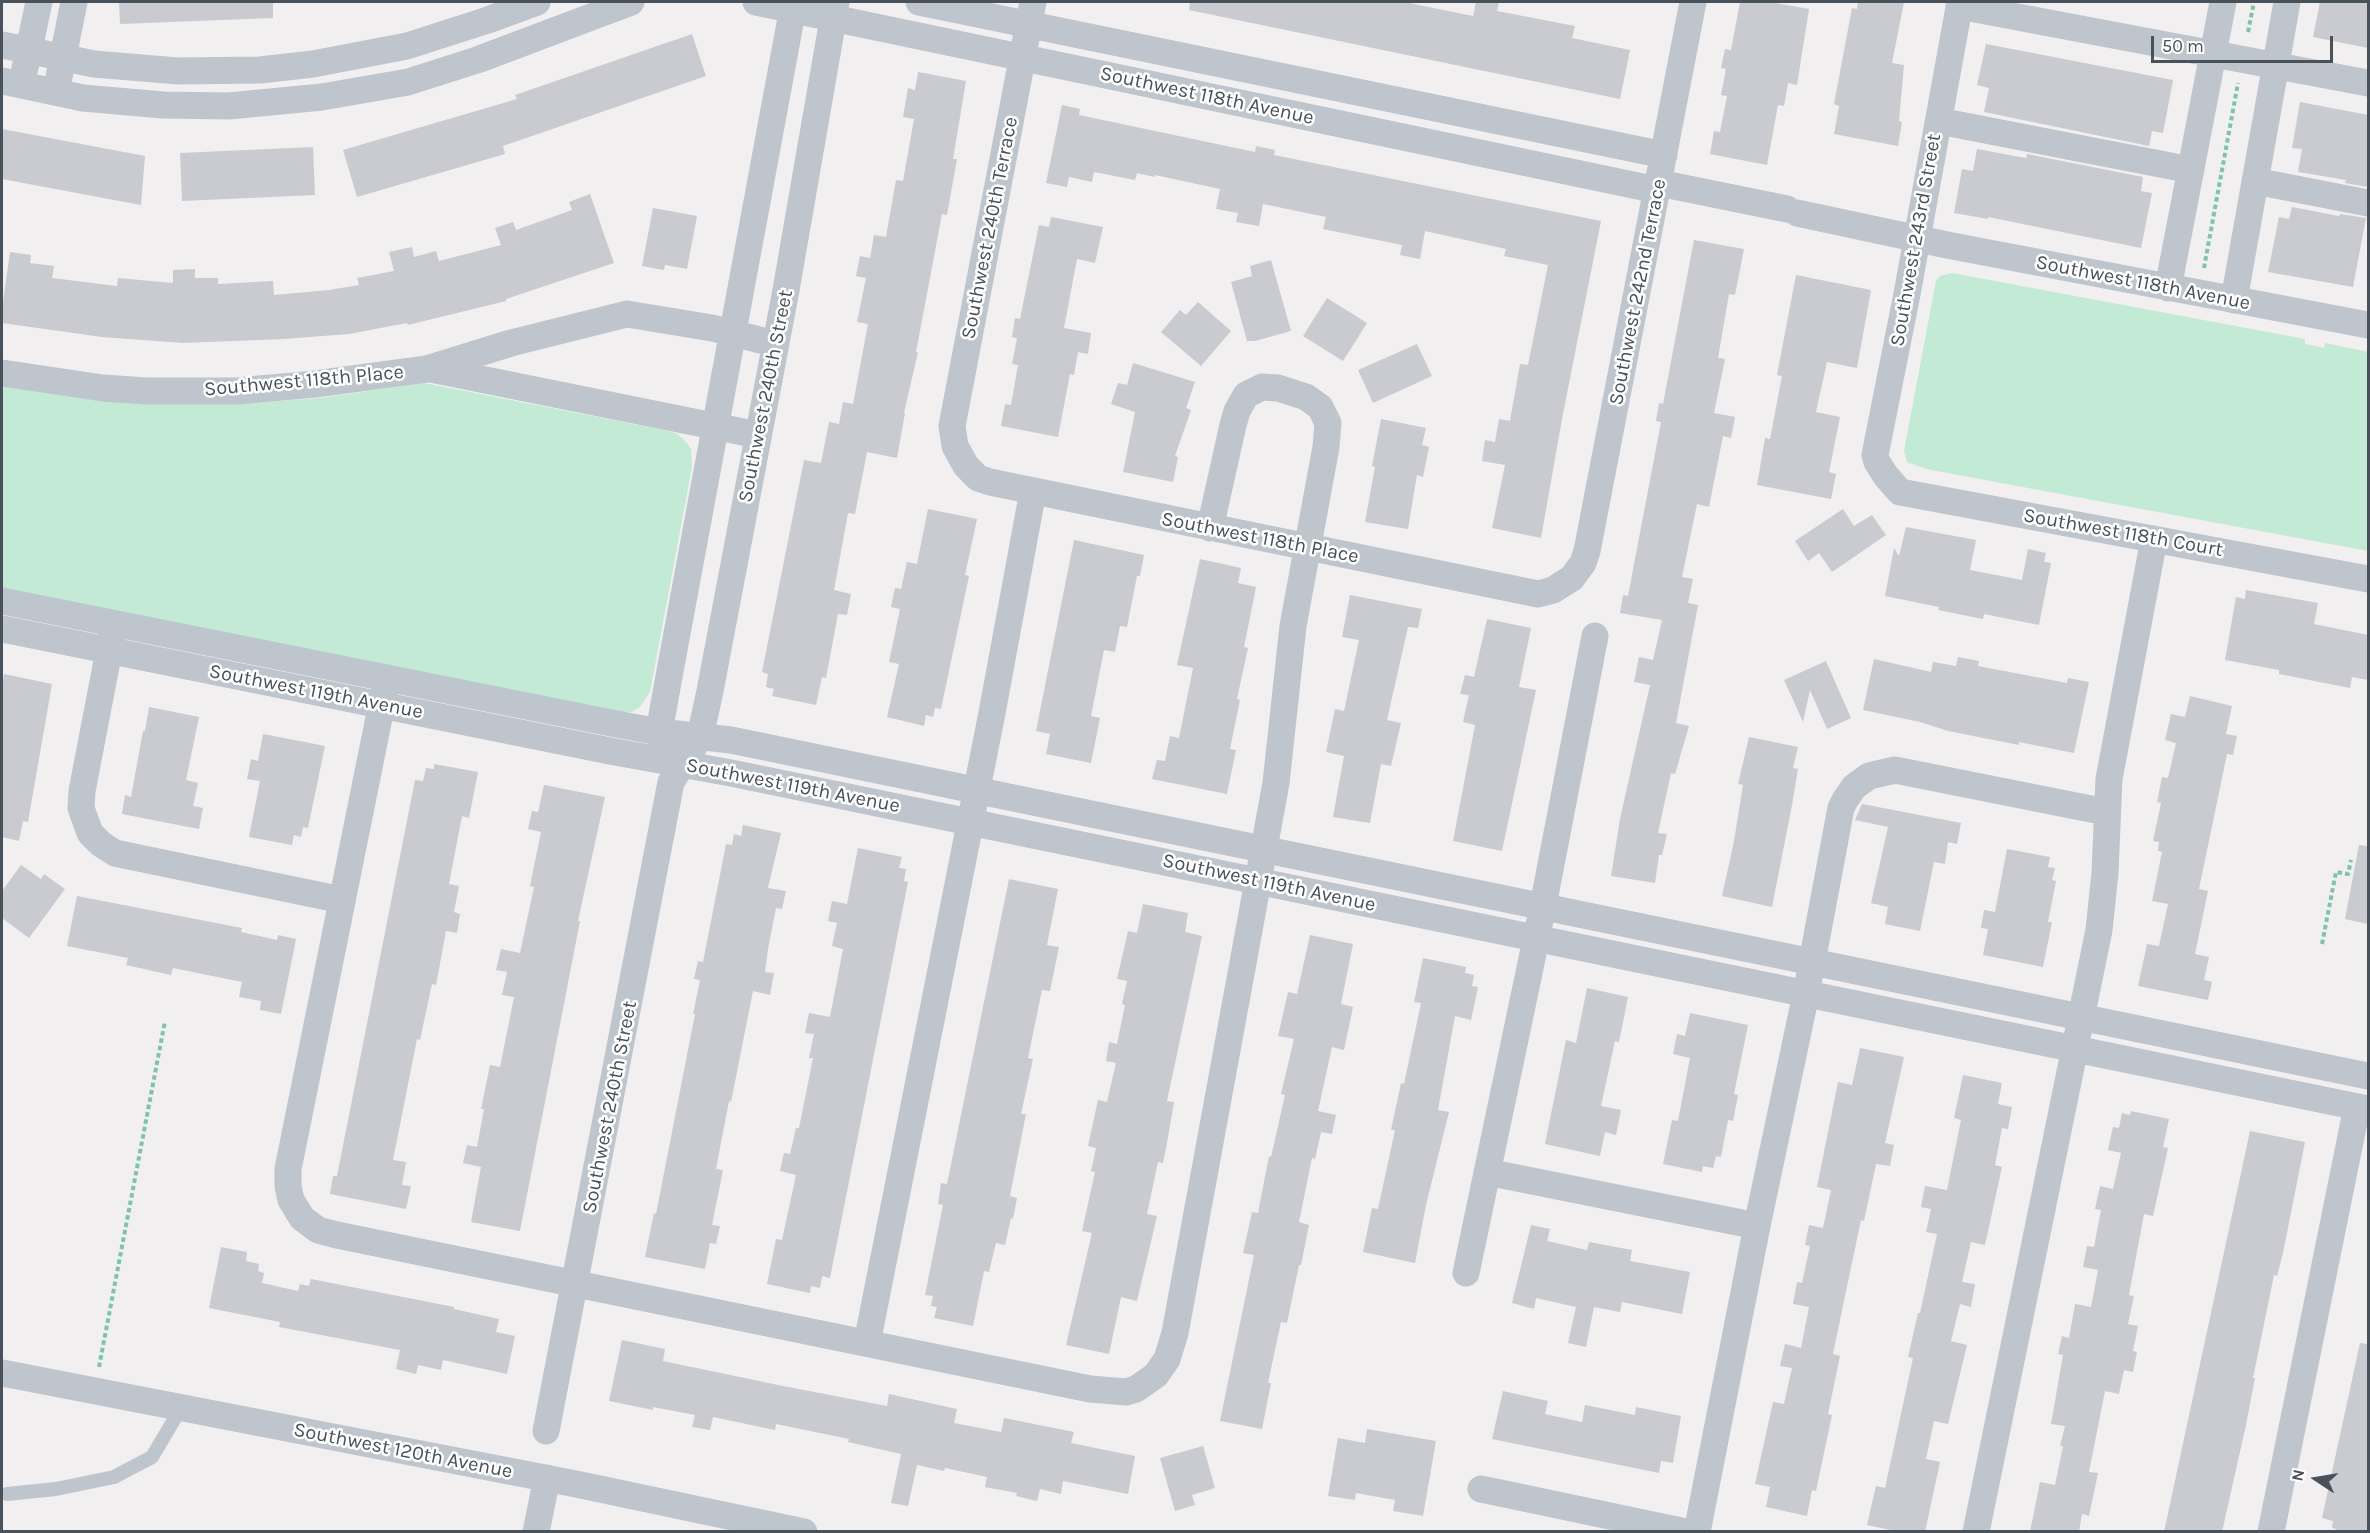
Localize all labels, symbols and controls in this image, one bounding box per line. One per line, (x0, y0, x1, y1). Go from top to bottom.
scale bar (2154, 24, 2336, 62)
text: 50 m (2162, 35, 2204, 57)
street label: Southwest 118th Avenue (1098, 62, 1316, 130)
street label: Southwest 240th Terrace (957, 115, 1023, 341)
street label: Southwest 243rd Street (1885, 132, 1947, 348)
street label: Southwest 242nd Terrace (1604, 177, 1672, 407)
street label: Southwest 118th Avenue (2034, 250, 2252, 316)
street label: Southwest 240th Street (734, 288, 798, 504)
street label: Southwest 118th Place (203, 360, 405, 402)
street label: Southwest 118th Court (2021, 504, 2225, 562)
street label: Southwest 118th Place (1159, 507, 1361, 569)
street label: Southwest 119th Avenue (207, 659, 425, 725)
street label: Southwest 119th Avenue (684, 753, 902, 819)
street label: Southwest 119th Avenue (1160, 849, 1378, 917)
street label: Southwest 240th Street (578, 999, 642, 1215)
street label: Southwest 120th Avenue (292, 1418, 514, 1484)
north arrow (2286, 1449, 2346, 1509)
text: N (2287, 1468, 2308, 1483)

